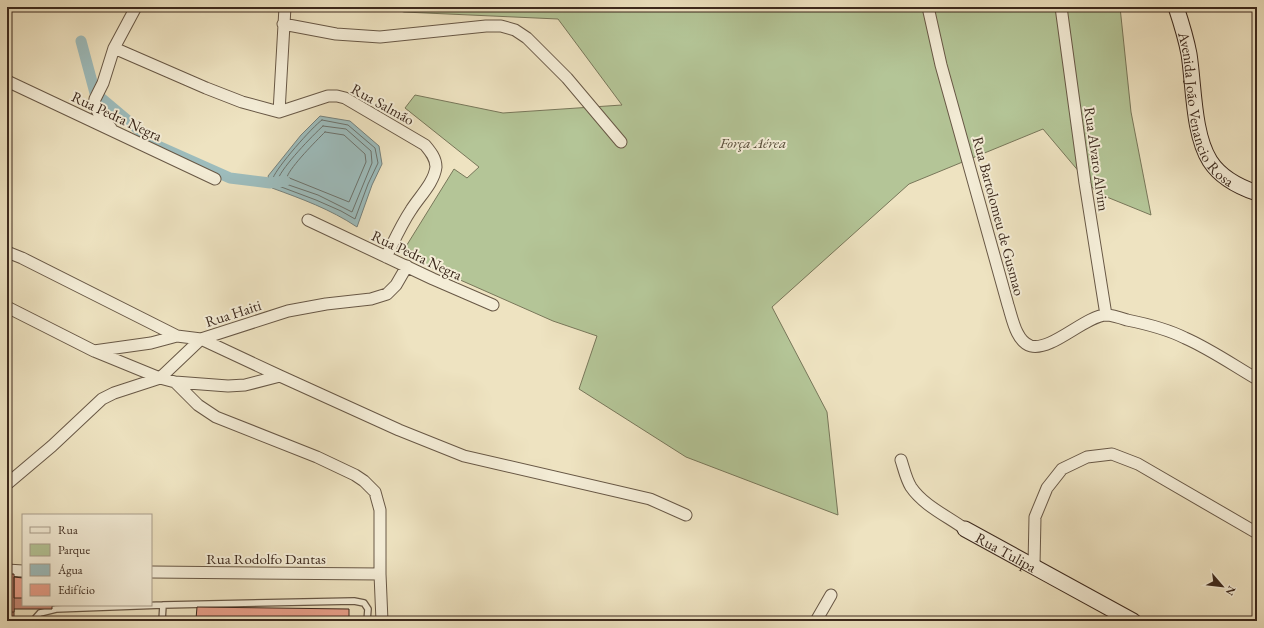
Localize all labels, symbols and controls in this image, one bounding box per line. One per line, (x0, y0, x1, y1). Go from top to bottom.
street label: Avenida João Venancio Rosa (1174, 28, 1238, 190)
street label: Rua Salmão (348, 79, 418, 129)
street label: Rua Pedra Negra (69, 87, 165, 145)
street label: Rua Alvaro Alvim (1080, 106, 1114, 213)
park label: Força Aérea (719, 133, 786, 152)
street label: Rua Bartolomeu de Gusmao (969, 134, 1029, 298)
street label: Rua Pedra Negra (369, 226, 465, 284)
street label: Rua Haiti (203, 295, 264, 331)
legend (22, 514, 152, 606)
text: Rua (58, 522, 78, 538)
street label: Rua Tulipa (973, 527, 1040, 576)
text: Parque (58, 542, 90, 558)
street label: Rua Rodolfo Dantas (206, 549, 326, 568)
text: Água (57, 562, 83, 578)
north arrow (1202, 566, 1242, 606)
text: Edifício (58, 582, 95, 598)
text: N (1223, 583, 1239, 598)

